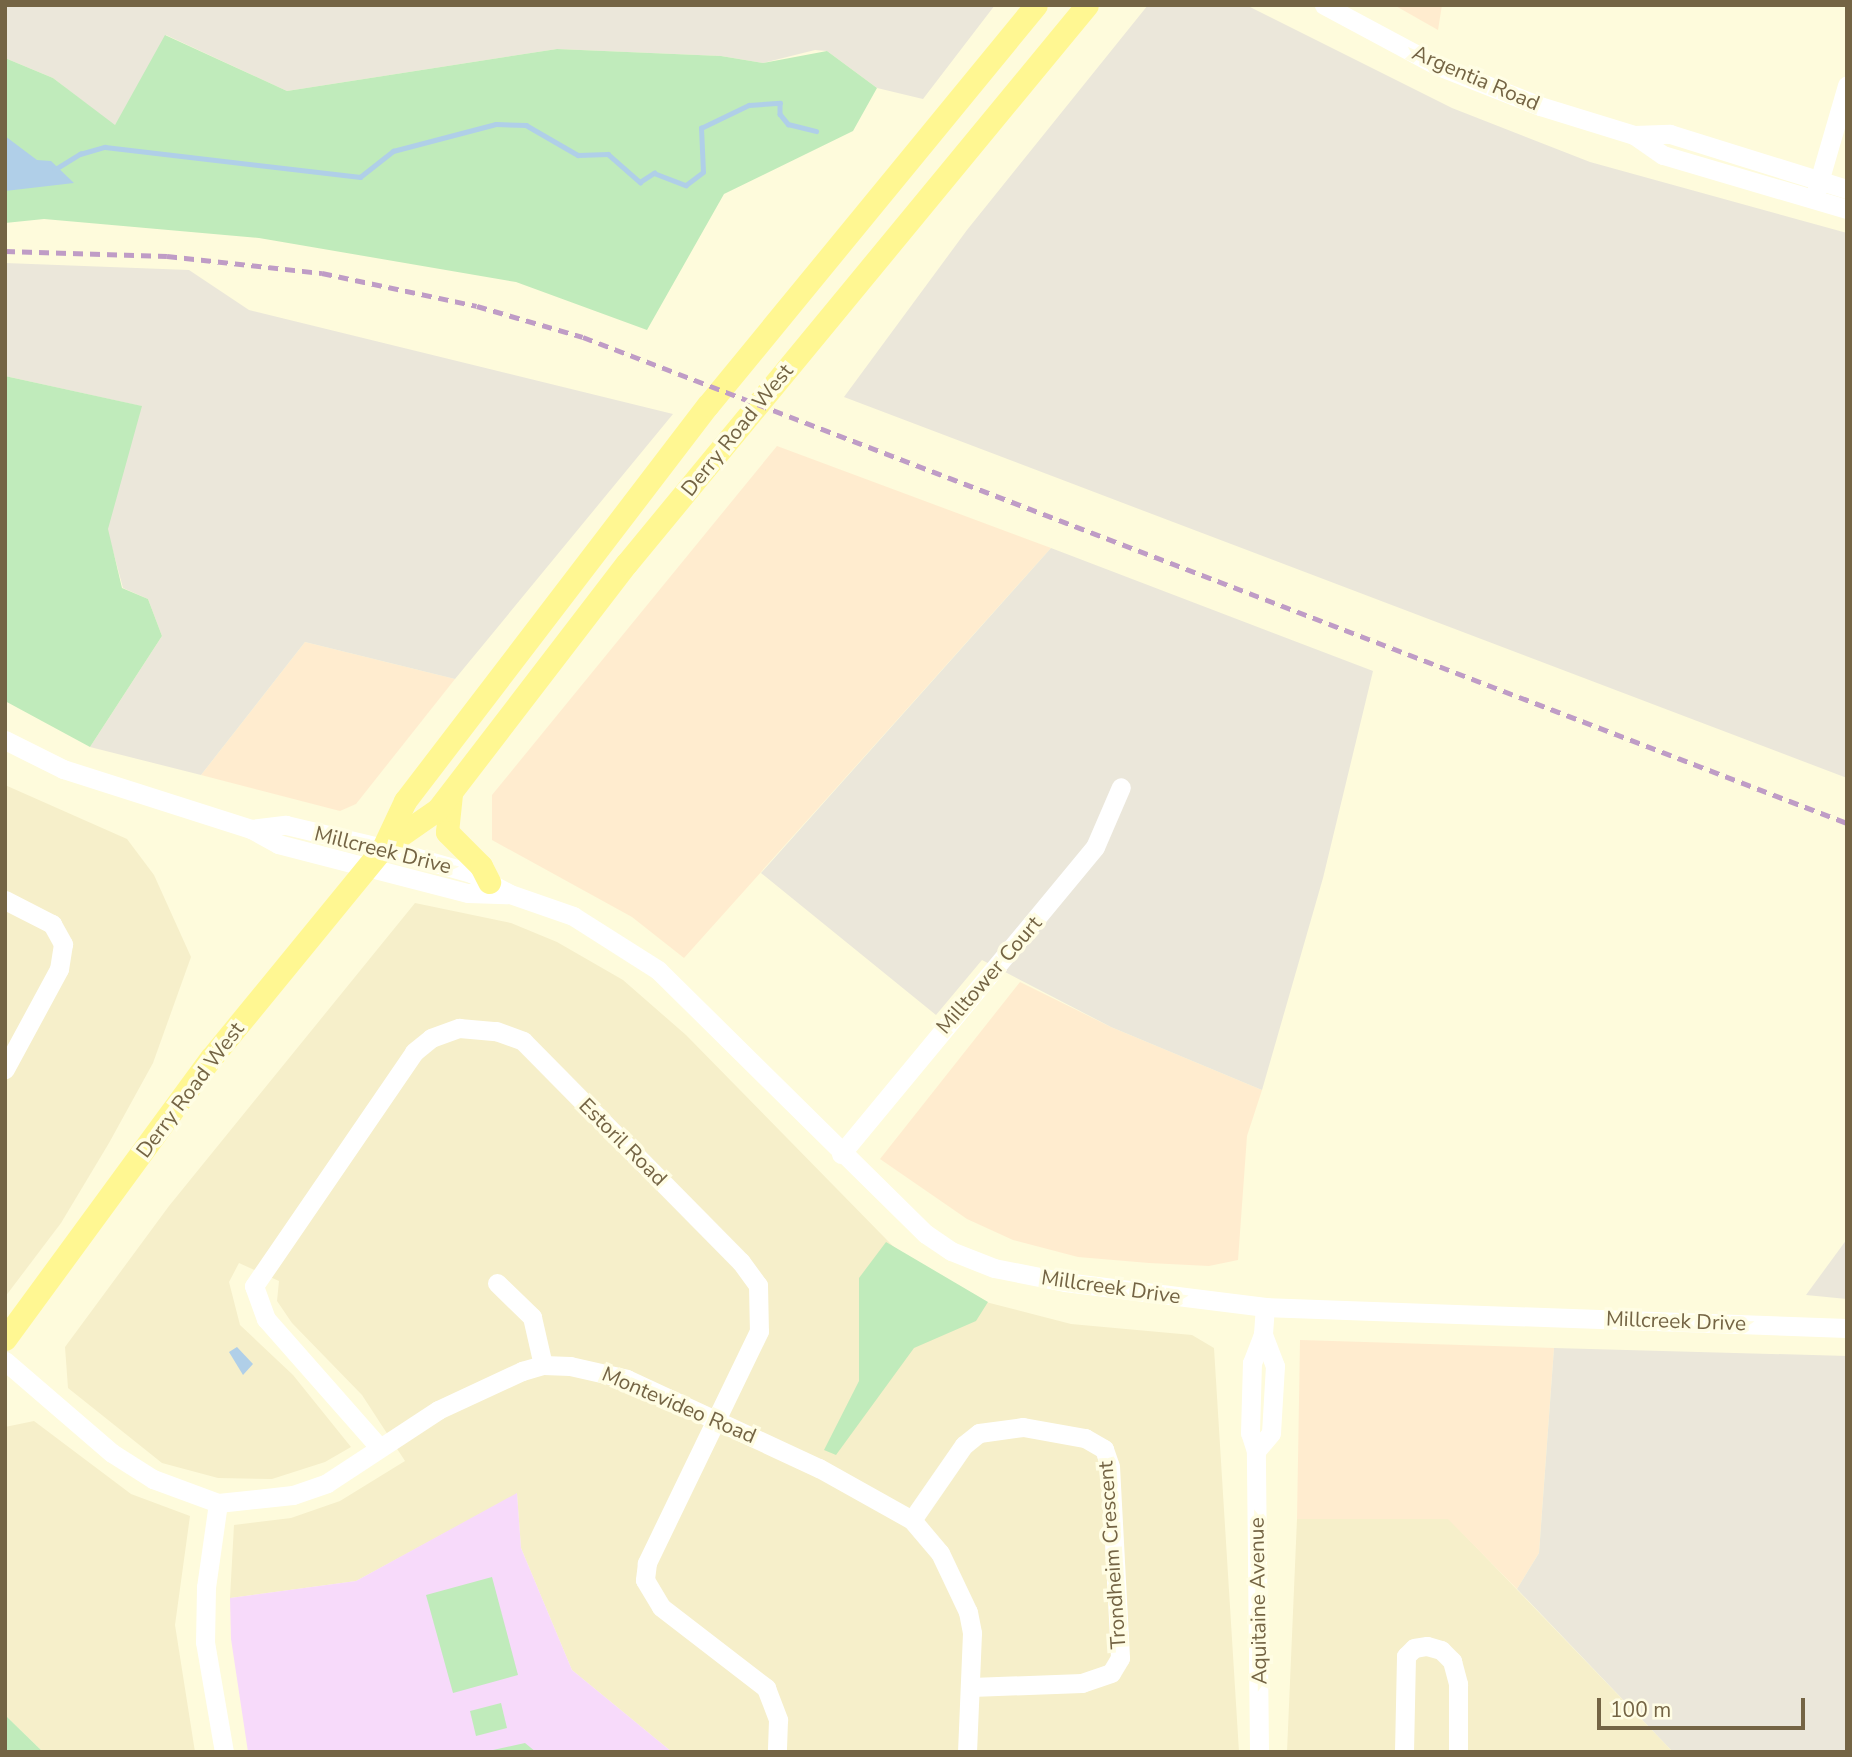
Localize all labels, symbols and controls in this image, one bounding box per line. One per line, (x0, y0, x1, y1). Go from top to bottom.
street label: Argentia Road (1409, 40, 1543, 116)
street label: Derry Road West (676, 359, 798, 501)
street label: Millcreek Drive (312, 821, 454, 879)
street label: Milltower Court (931, 911, 1047, 1039)
street label: Derry Road West (131, 1017, 249, 1163)
street label: Estoril Road (574, 1093, 672, 1191)
street label: Millcreek Drive (1040, 1265, 1182, 1309)
street label: Millcreek Drive (1605, 1306, 1747, 1336)
street label: Montevideo Road (598, 1361, 760, 1449)
street label: Trondheim Crescent (1093, 1460, 1131, 1650)
street label: Aquitaine Avenue (1244, 1517, 1272, 1685)
scale bar (1600, 1684, 1808, 1728)
text: 100 m (1610, 1696, 1671, 1724)

